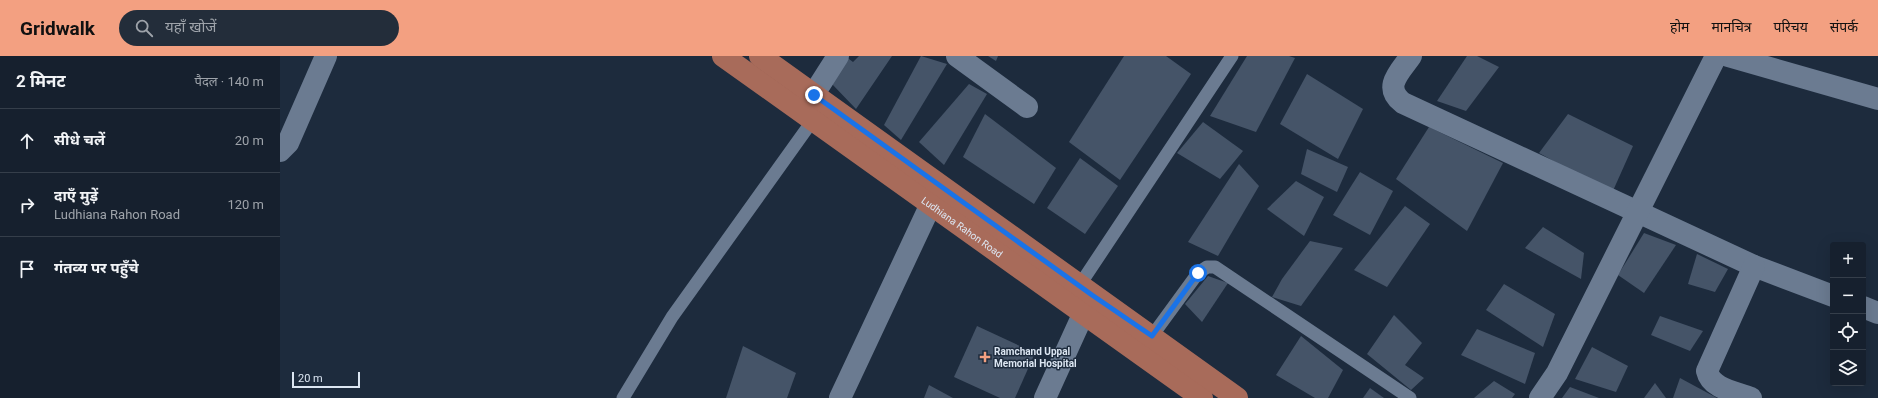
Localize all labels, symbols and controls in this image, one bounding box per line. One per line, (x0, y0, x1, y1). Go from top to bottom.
search box (119, 10, 399, 46)
text: Gridwalk (20, 17, 95, 40)
icon: search (133, 17, 155, 39)
text: यहाँ खोजें (165, 18, 217, 36)
text: होम (1670, 19, 1689, 35)
text: मानचित्र (1711, 19, 1752, 35)
text: परिचय (1774, 19, 1808, 35)
text: संपर्क (1830, 19, 1858, 35)
text: 2 मिनट (16, 71, 66, 91)
text: पैदल · 140 m (195, 74, 264, 89)
route end (805, 86, 823, 104)
icon: ahead (16, 130, 38, 152)
text: सीधे चलें (54, 131, 105, 149)
text: 20 m (235, 133, 264, 148)
text: दाएँ मुड़ें (54, 187, 98, 205)
icon: right (16, 194, 38, 216)
street label: Ludhiana Rahon Road (920, 194, 1005, 260)
text: 120 m (227, 197, 264, 212)
text: Ludhiana Rahon Road (54, 207, 180, 222)
map controls (1830, 242, 1866, 386)
button: + (1830, 242, 1866, 278)
icon: arrive (16, 258, 38, 280)
text: गंतव्य पर पहुँचे (54, 259, 139, 277)
route start (1189, 264, 1207, 282)
button: − (1830, 278, 1866, 314)
button: locate (1830, 314, 1866, 350)
place label: Ramchand Uppal Memorial Hospital (994, 346, 1077, 369)
button: layers (1830, 350, 1866, 386)
marker: Ramchand Uppal Memorial Hospital (979, 351, 991, 363)
scale bar (292, 370, 360, 389)
text: 20 m (298, 372, 323, 385)

